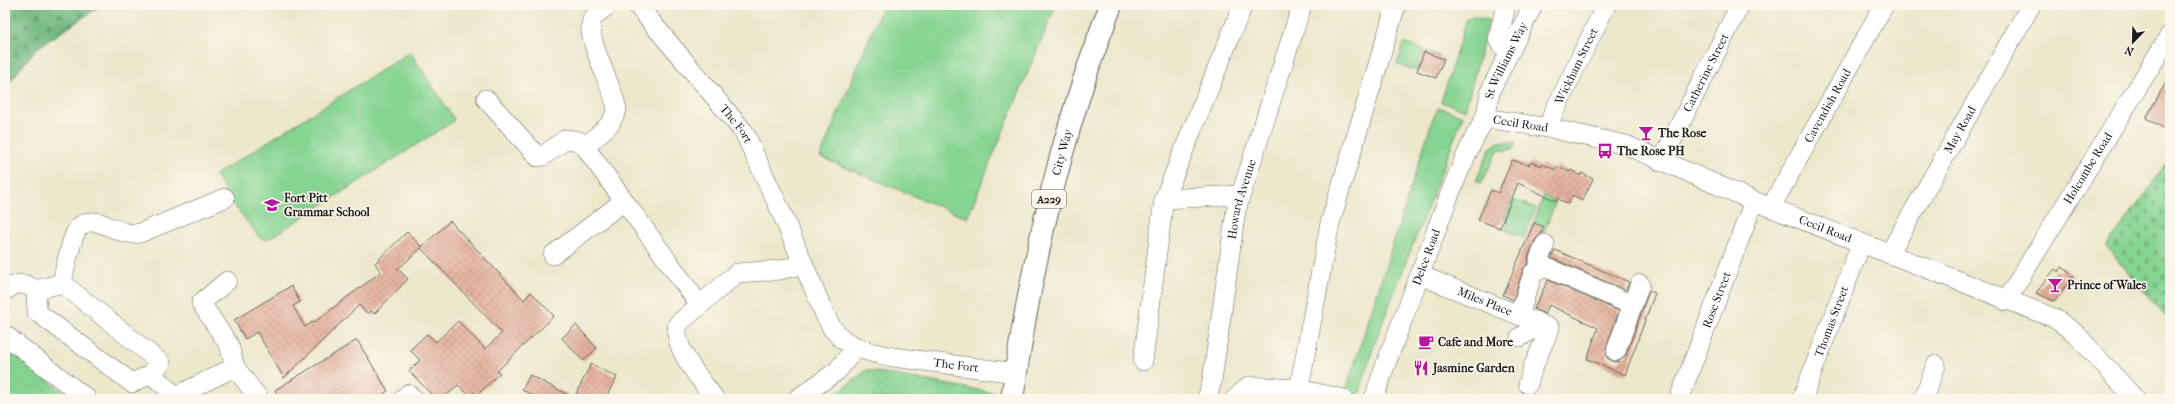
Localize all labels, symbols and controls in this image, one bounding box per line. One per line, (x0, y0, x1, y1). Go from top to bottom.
street label: St Williams Way (1482, 19, 1531, 100)
north arrow (2113, 22, 2153, 62)
street label: Wickham Street (1551, 25, 1601, 107)
street label: Catherine Street (1680, 30, 1732, 114)
text: N (2122, 43, 2136, 58)
street label: Cavendish Road (1801, 66, 1854, 145)
street label: The Fort (717, 102, 756, 146)
street label: May Road (1941, 103, 1979, 156)
street label: Cecil Road (1492, 112, 1550, 135)
bar icon: The Rose (1637, 124, 1655, 142)
place label: The Rose (1657, 126, 1707, 140)
street label: City Way (1049, 127, 1075, 177)
street label: Holcombe Road (2061, 130, 2115, 207)
bus stop icon: The Rose PH (1596, 142, 1614, 160)
place label: The Rose PH (1616, 144, 1685, 158)
street label: Howard Avenue (1225, 158, 1259, 240)
road number: A229 (1032, 190, 1066, 208)
place label: Fort Pitt Grammar School (283, 191, 371, 219)
school or university icon: Fort Pitt Grammar School (263, 196, 281, 214)
street label: Cecil Road (1797, 212, 1854, 246)
street label: Delce Road (1409, 227, 1443, 287)
street label: Rose Street (1699, 269, 1734, 330)
bar icon: Prince of Wales (2046, 276, 2064, 294)
place label: Prince of Wales (2067, 278, 2147, 292)
street label: Thomas Street (1812, 283, 1852, 359)
street label: Miles Place (1455, 284, 1514, 319)
cafe icon: Cafe and More (1417, 333, 1435, 351)
place label: Cafe and More (1438, 335, 1513, 349)
street label: The Fort (933, 355, 980, 375)
restaurant icon: Jasmine Garden (1412, 359, 1430, 377)
place label: Jasmine Garden (1431, 361, 1516, 376)

